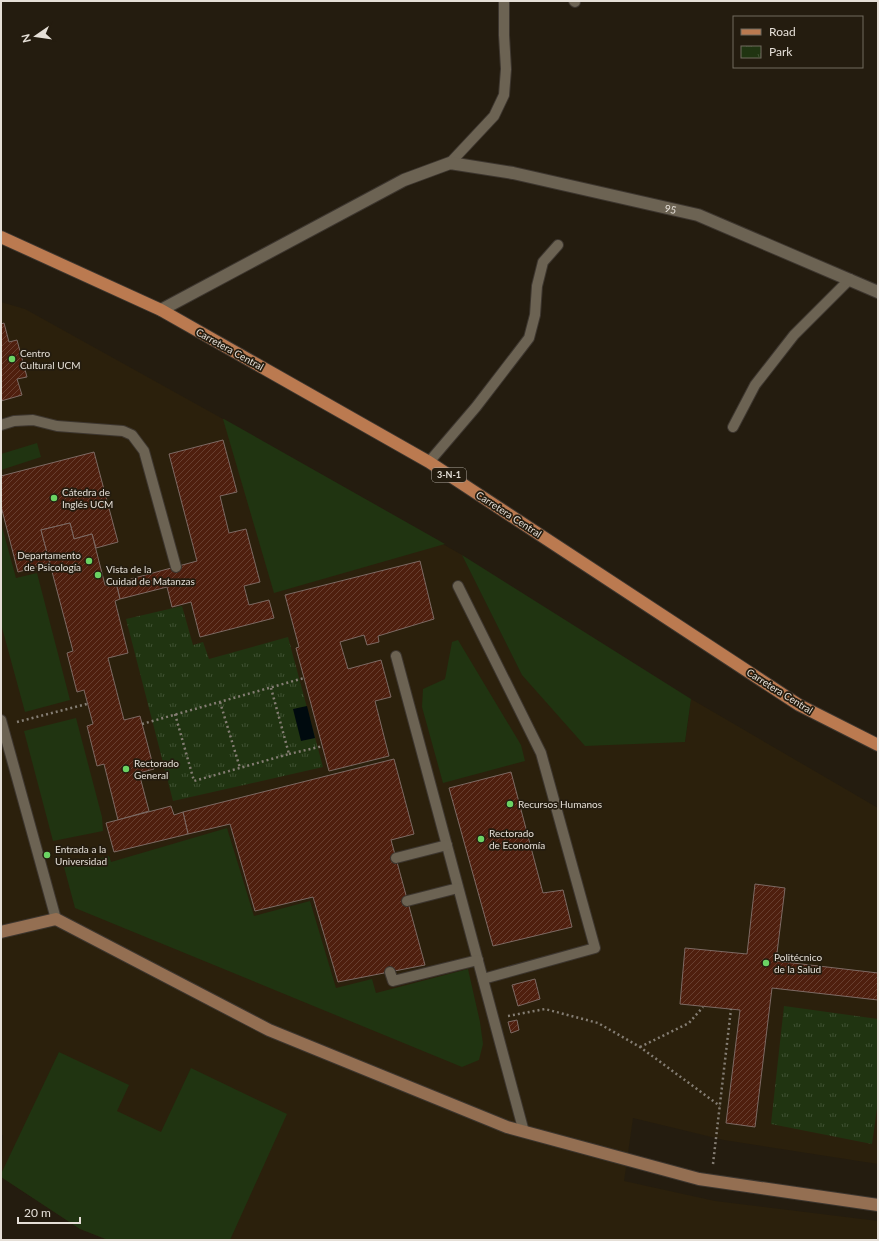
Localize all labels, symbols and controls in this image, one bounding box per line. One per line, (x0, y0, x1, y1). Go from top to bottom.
north arrow (16, 16, 56, 56)
legend (733, 16, 863, 68)
text: Road (769, 24, 796, 39)
text: N (18, 33, 33, 44)
text: Park (769, 44, 793, 59)
street label: 95 (664, 202, 678, 216)
street label: Carretera Central (194, 325, 266, 373)
place label: Centro Cultural UCM (20, 347, 80, 371)
marker: Centro Cultural UCM (7, 354, 17, 364)
road number: 3-N-1 (432, 468, 466, 482)
place label: Cátedra de Inglés UCM (62, 486, 113, 510)
street label: Carretera Central (474, 488, 544, 540)
marker: Cátedra de Inglés UCM (49, 493, 59, 503)
place label: Departamento de Psicología (17, 549, 81, 573)
marker: Departamento de Psicología (84, 556, 94, 566)
place label: Vista de la Cuidad de Matanzas (106, 563, 195, 587)
marker: Vista de la Cuidad de Matanzas (93, 570, 103, 580)
street label: Carretera Central (745, 666, 815, 716)
place label: Rectorado General (134, 757, 179, 781)
marker: Rectorado General (121, 764, 131, 774)
place label: Recursos Humanos (518, 798, 602, 810)
marker: Recursos Humanos (505, 799, 515, 809)
place label: Rectorado de Economía (489, 827, 545, 851)
marker: Rectorado de Economía (476, 834, 486, 844)
place label: Entrada a la Universidad (55, 843, 107, 867)
marker: Entrada a la Universidad (42, 850, 52, 860)
place label: Politécnico de la Salud (774, 951, 822, 975)
marker: Politécnico de la Salud (761, 958, 771, 968)
scale bar (18, 1199, 80, 1225)
text: 20 m (24, 1205, 51, 1220)

